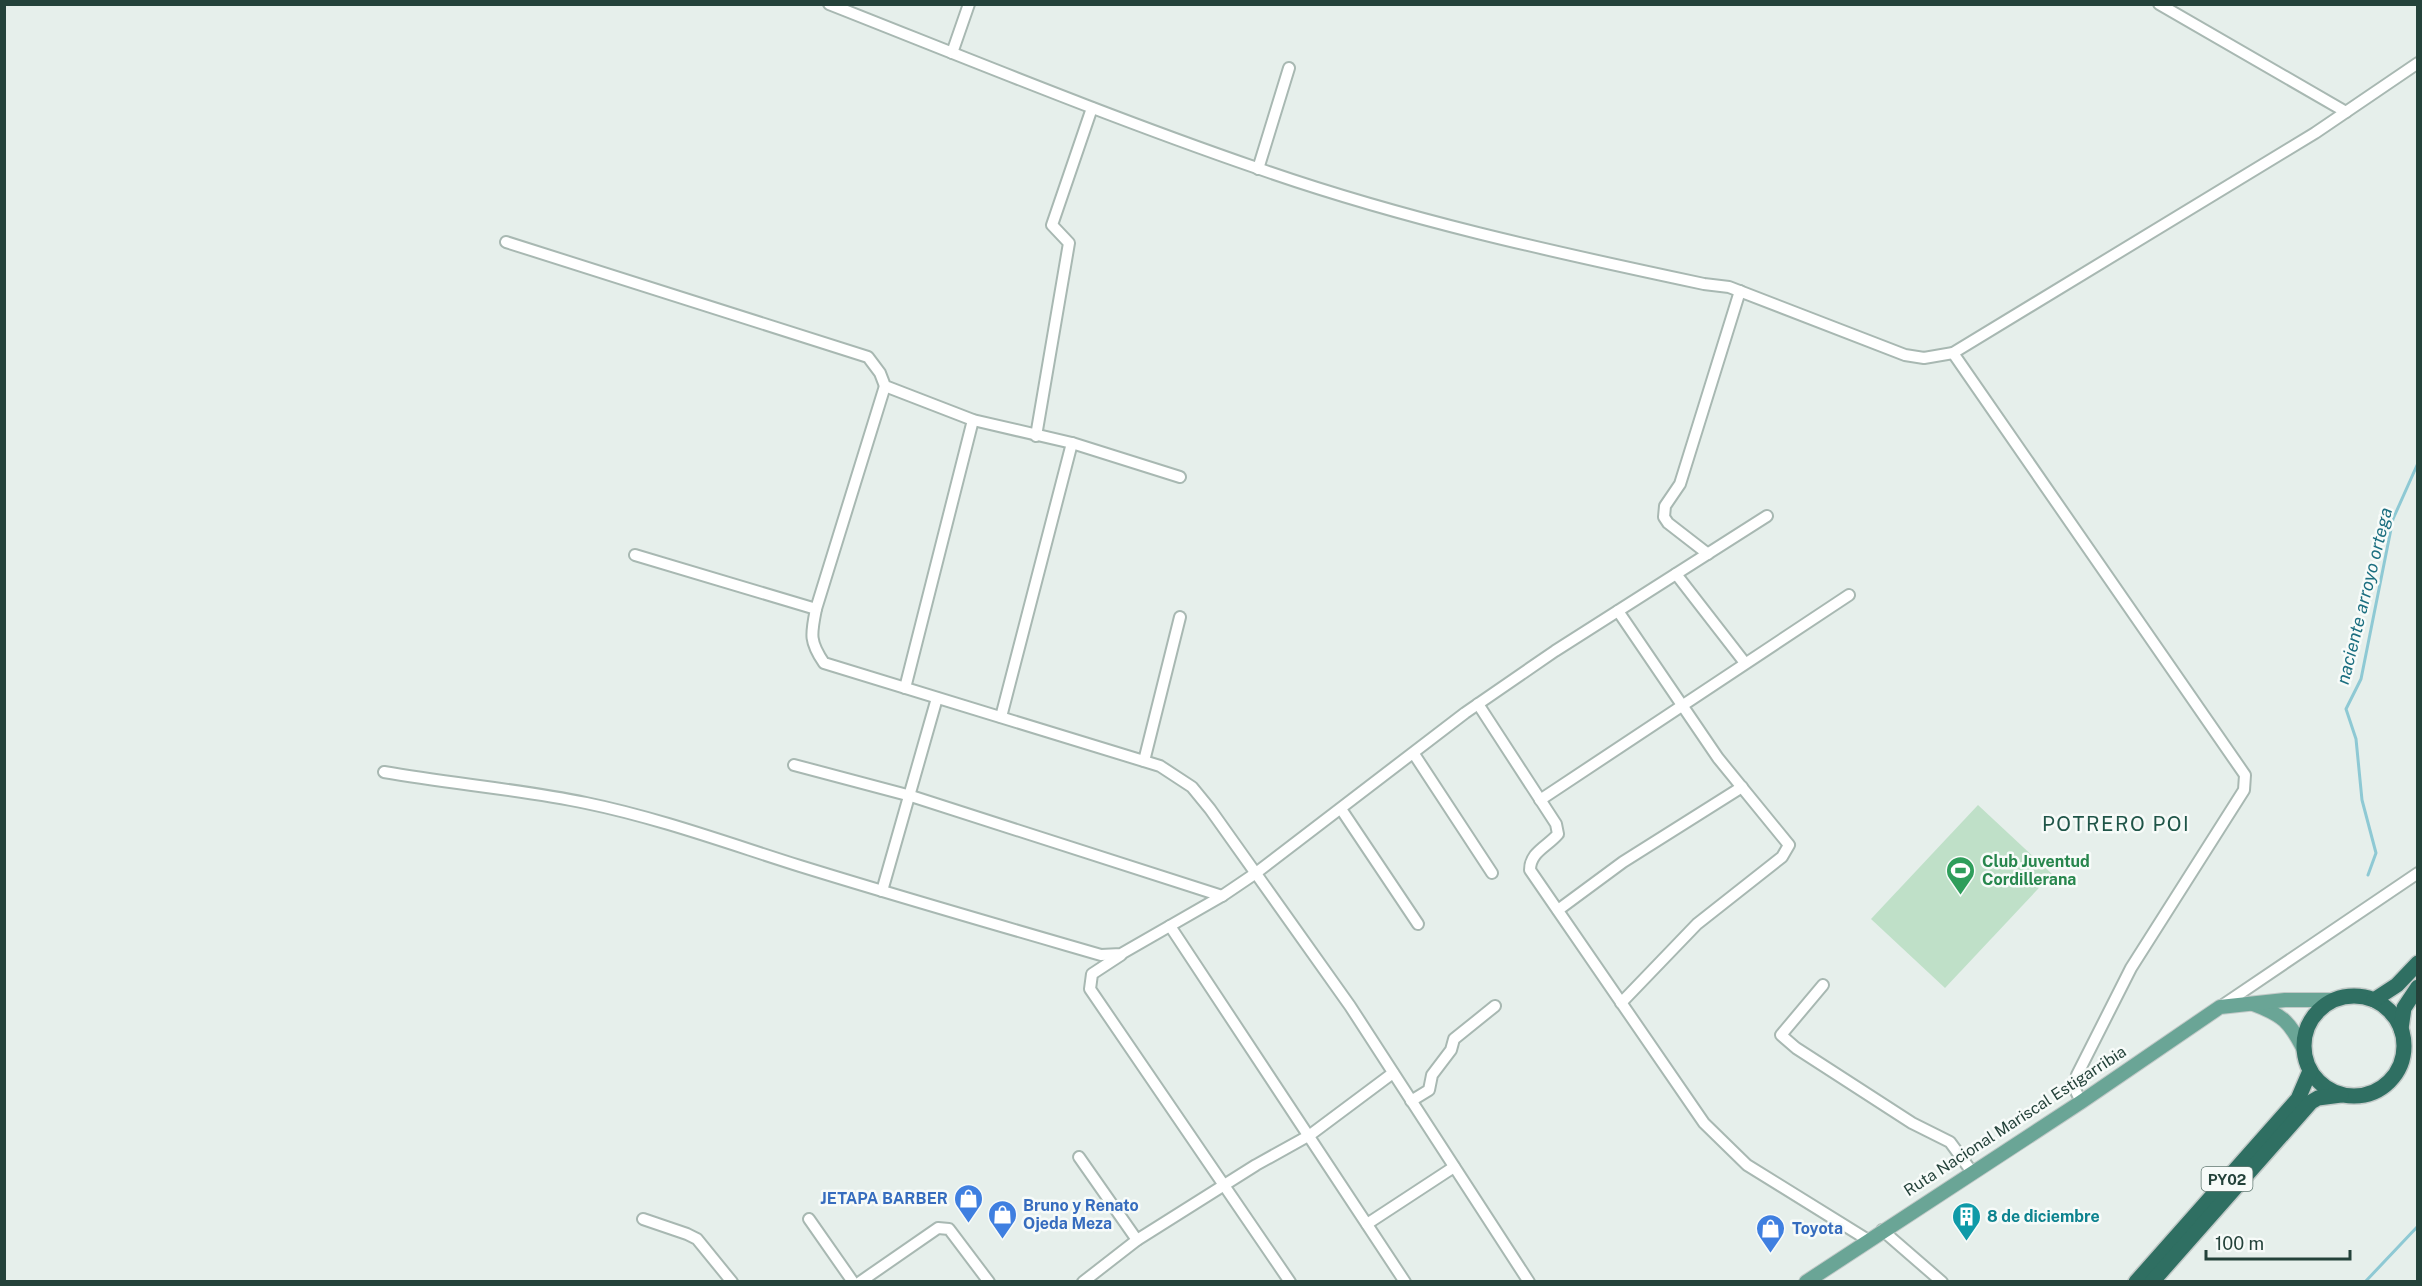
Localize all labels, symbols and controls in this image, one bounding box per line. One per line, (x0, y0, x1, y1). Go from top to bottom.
water label: naciente arroyo ortega (2332, 505, 2396, 687)
district label: POTRERO POI (2042, 812, 2190, 836)
place label: Club Juventud Cordillerana (1982, 852, 2090, 889)
sports icon: Club Juventud Cordillerana (1945, 854, 1977, 896)
street label: Ruta Nacional Mariscal Estigarribia (1900, 1042, 2130, 1200)
road number: PY02 (2202, 1167, 2252, 1191)
shop icon: JETAPA BARBER (953, 1182, 985, 1224)
place label: JETAPA BARBER (820, 1189, 948, 1208)
place label: Bruno y Renato Ojeda Meza (1023, 1196, 1139, 1233)
shop icon: Bruno y Renato Ojeda Meza (986, 1198, 1018, 1240)
building icon: 8 de diciembre (1950, 1200, 1982, 1242)
place label: 8 de diciembre (1987, 1207, 2100, 1226)
shop icon: Toyota (1755, 1212, 1787, 1254)
place label: Toyota (1792, 1219, 1843, 1238)
scale bar (2206, 1223, 2350, 1261)
text: 100 m (2215, 1233, 2264, 1254)

